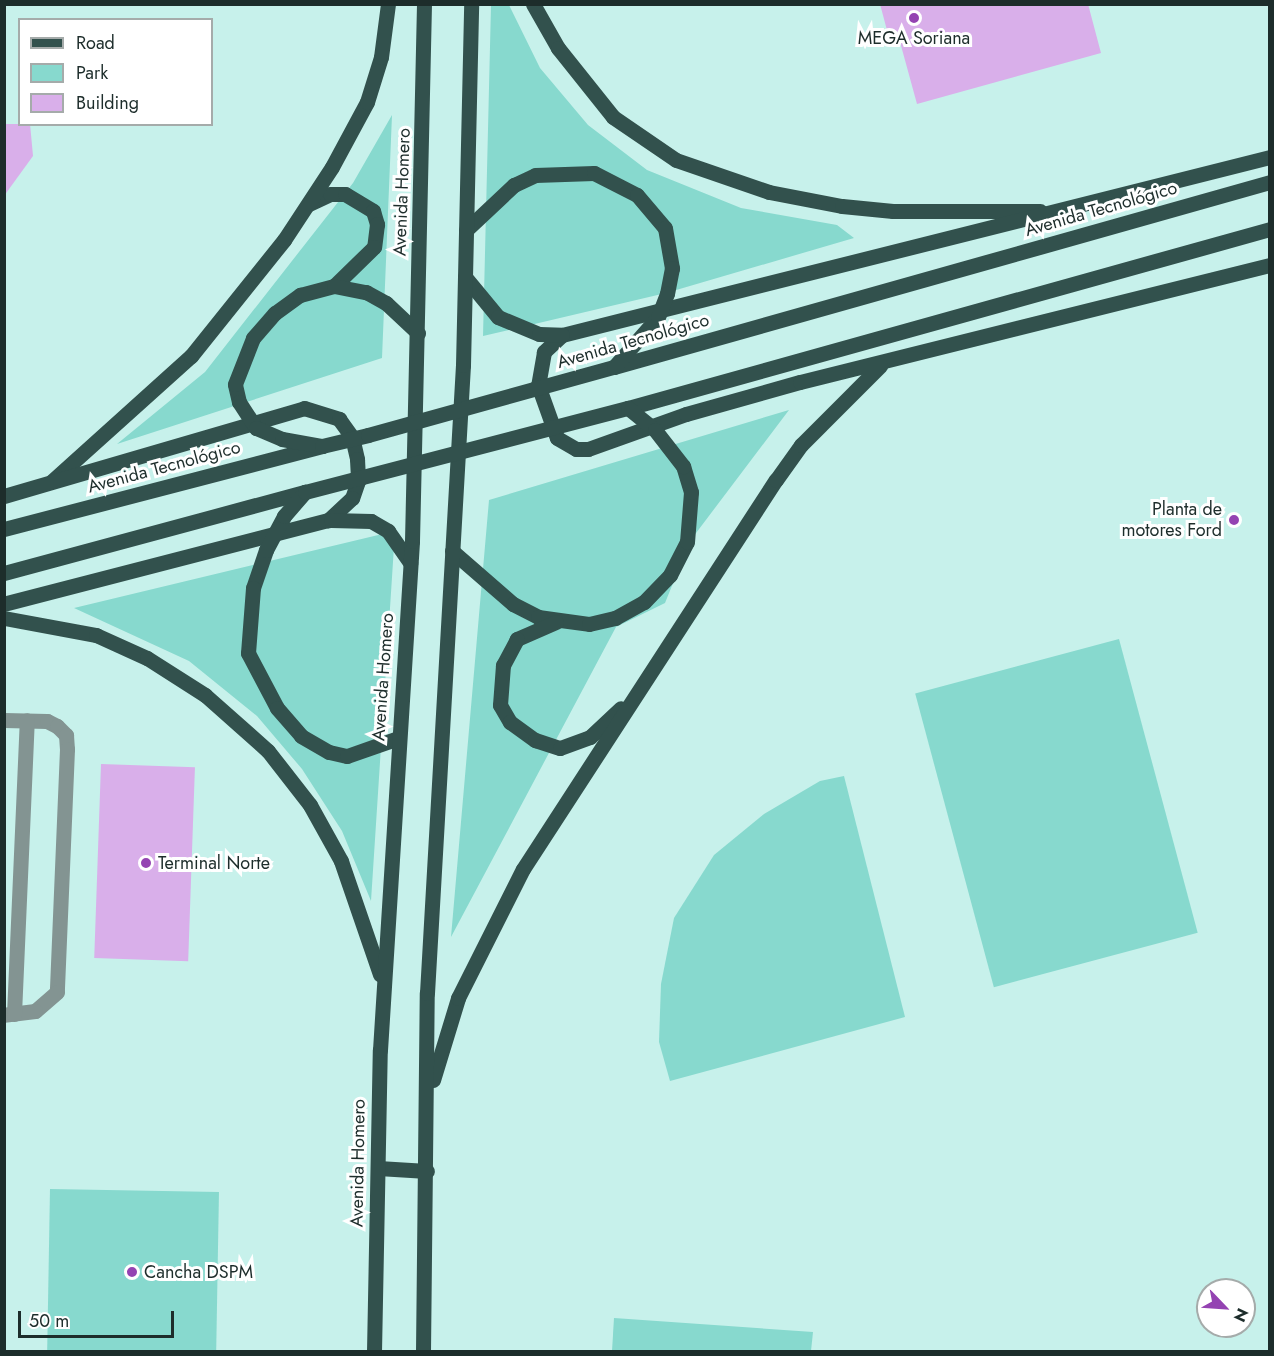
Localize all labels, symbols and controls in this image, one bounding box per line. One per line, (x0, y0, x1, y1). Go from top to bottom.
marker: MEGA Soriana (907, 11, 921, 25)
legend (18, 18, 213, 126)
place label: MEGA Soriana (858, 27, 970, 49)
text: Road (76, 30, 115, 56)
text: Park (76, 60, 108, 86)
text: Building (76, 90, 139, 116)
street label: Avenida Homero (389, 128, 415, 256)
street label: Avenida Tecnológico (1022, 177, 1180, 241)
street label: Avenida Tecnológico (554, 309, 712, 373)
street label: Avenida Tecnológico (85, 436, 243, 498)
place label: Planta de motores Ford (1121, 499, 1222, 542)
marker: Planta de motores Ford (1227, 513, 1241, 527)
street label: Avenida Homero (368, 612, 398, 742)
place label: Terminal Norte (158, 852, 270, 874)
marker: Terminal Norte (139, 856, 153, 870)
street label: Avenida Homero (346, 1099, 370, 1227)
place label: Cancha DSPM (144, 1261, 253, 1283)
marker: Cancha DSPM (125, 1265, 139, 1279)
north arrow (1196, 1278, 1256, 1338)
scale bar (21, 1299, 177, 1337)
text: N (1228, 1304, 1254, 1326)
text: 50 m (29, 1308, 69, 1334)

